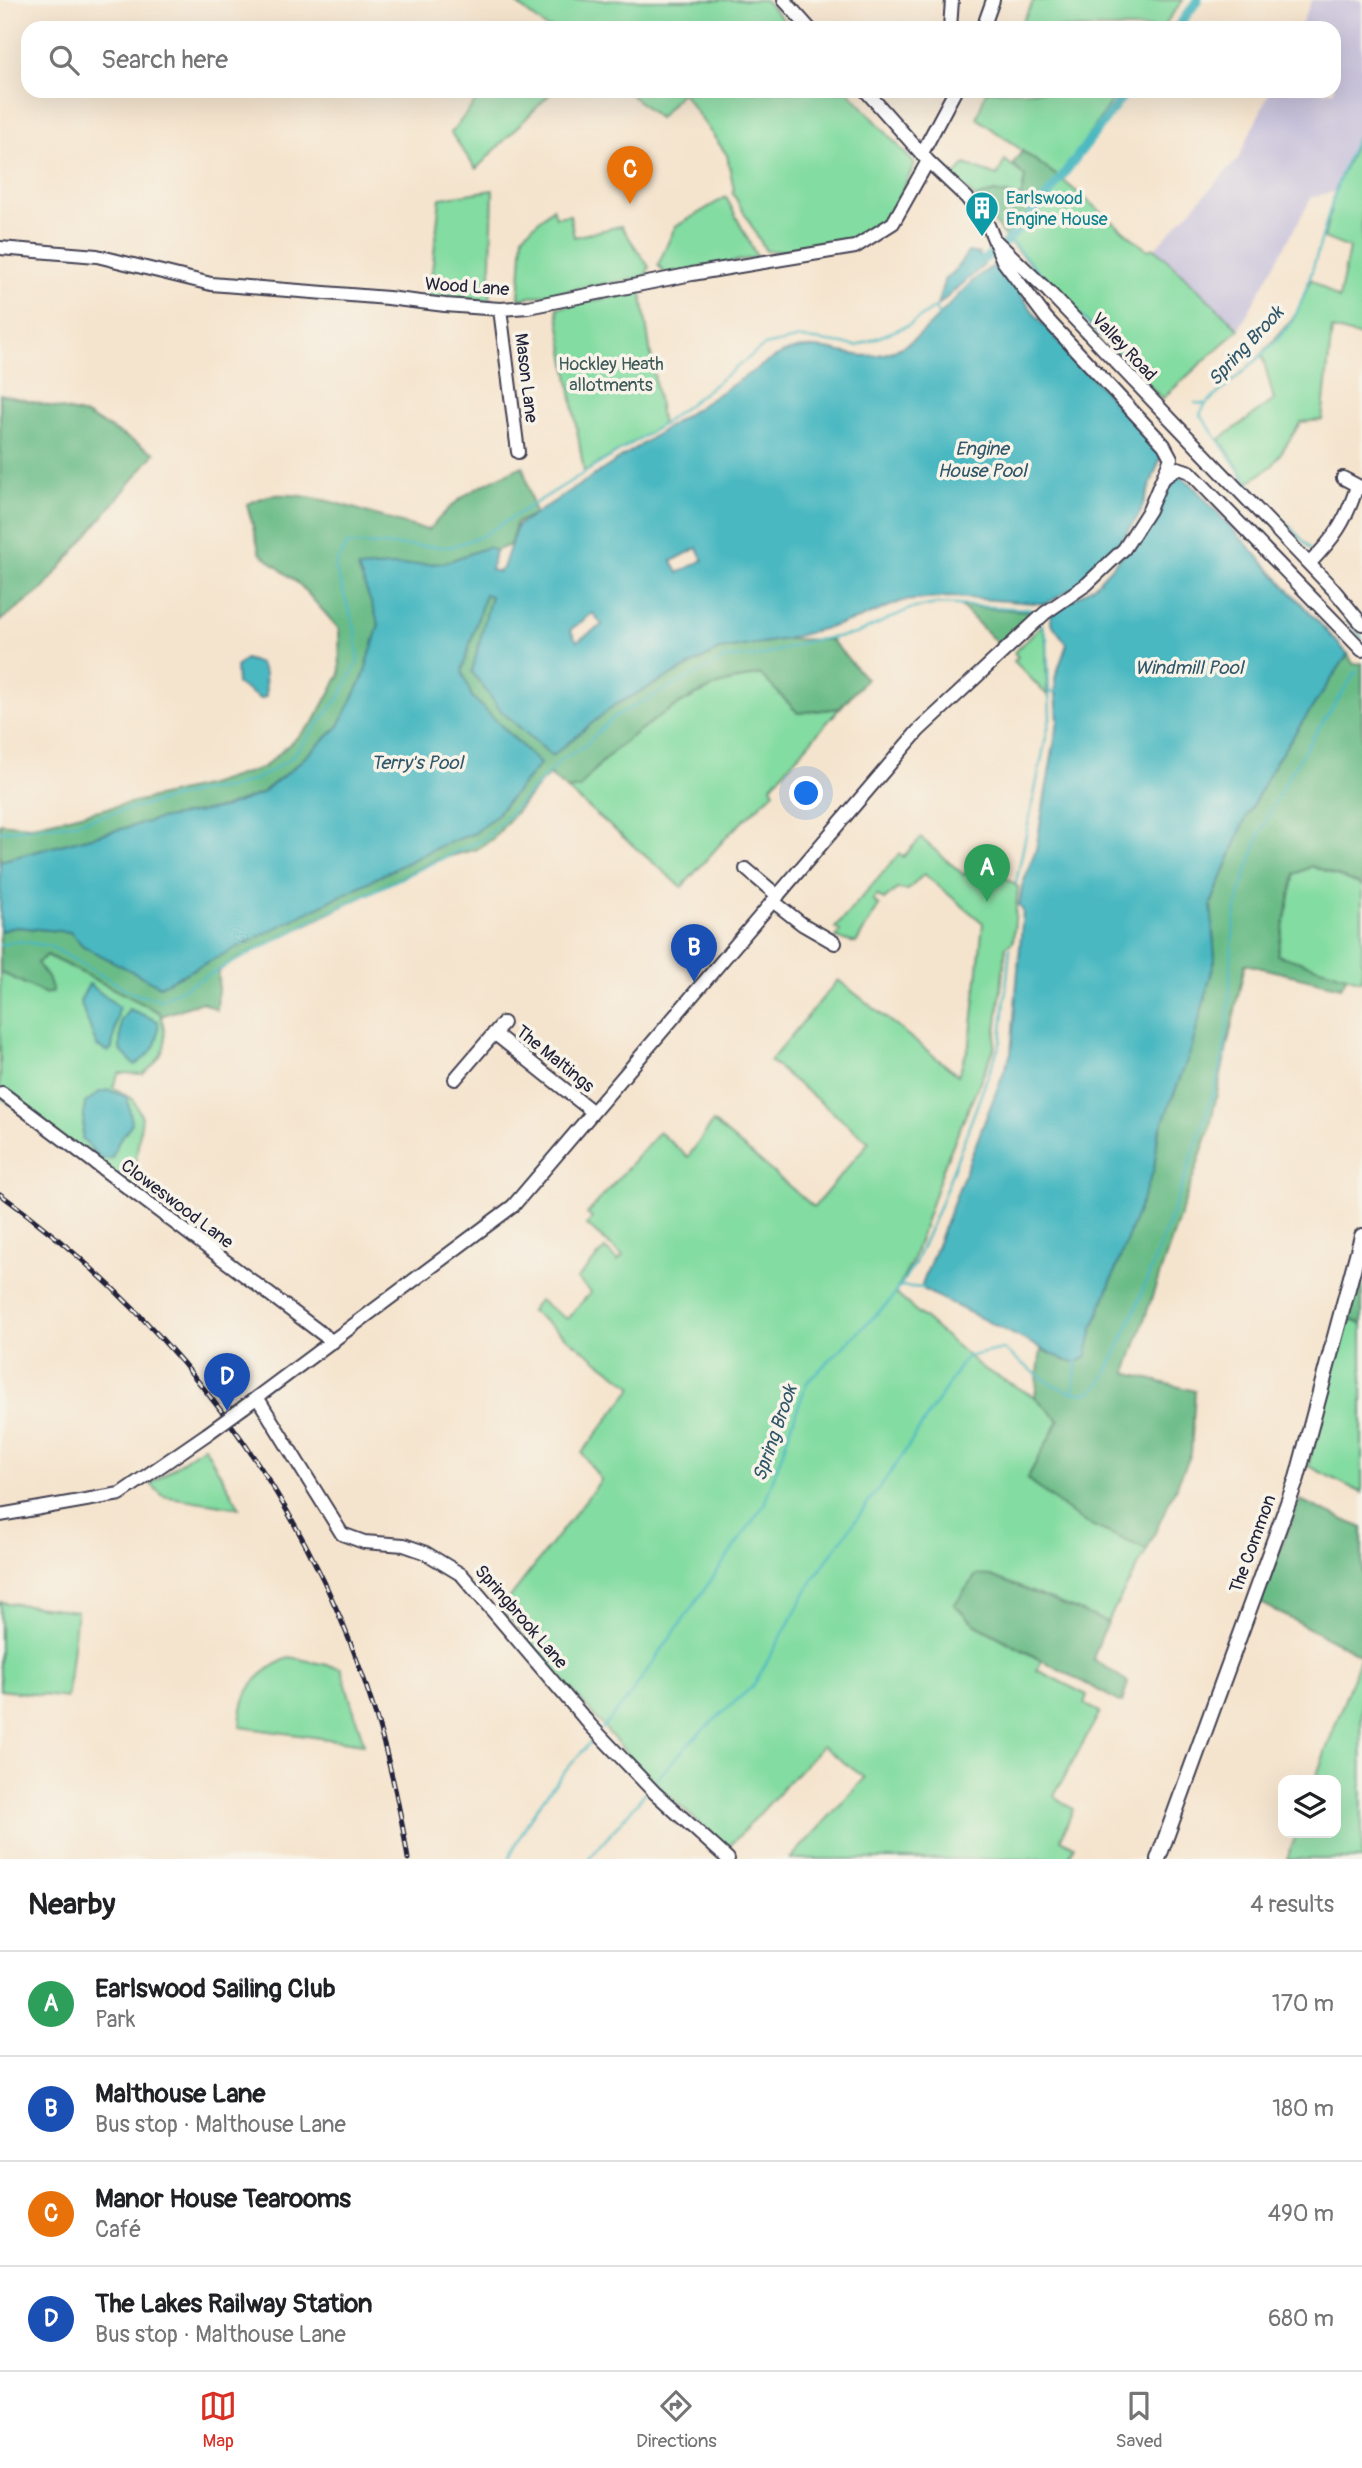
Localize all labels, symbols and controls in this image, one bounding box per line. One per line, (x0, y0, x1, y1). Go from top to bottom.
search box (21, 21, 1341, 98)
icon: search (45, 41, 83, 79)
text: Search here (101, 44, 228, 76)
pin: C (607, 146, 653, 204)
place label: Earlswood Engine House (1006, 187, 1108, 231)
building icon: Earlswood Engine House (963, 189, 1001, 238)
street label: Wood Lane (424, 273, 510, 301)
water label: Spring Brook (1203, 300, 1290, 391)
street label: Valley Road (1086, 308, 1162, 386)
street label: Mason Lane (509, 332, 543, 424)
park label: Hockley Heath allotments (558, 353, 664, 397)
water label: Engine House Pool (937, 437, 1029, 483)
water label: Windmill Pool (1135, 656, 1246, 680)
water label: Terry's Pool (371, 751, 465, 775)
your location (789, 776, 823, 810)
pin: A (964, 844, 1010, 902)
pin: B (671, 924, 717, 982)
street label: The Maltings (511, 1020, 599, 1098)
street label: Cloweswood Lane (116, 1154, 238, 1254)
pin: D (204, 1353, 250, 1411)
water label: Spring Brook (747, 1380, 803, 1484)
street label: The Common (1225, 1492, 1281, 1596)
street label: Springbrook Lane (470, 1560, 573, 1674)
map controls (1278, 1775, 1341, 1838)
button: layers (1278, 1775, 1341, 1838)
text: Nearby (28, 1886, 115, 1923)
text: 4 results (1250, 1890, 1334, 1919)
text: Earlswood Sailing Club (95, 1973, 336, 2005)
text: A (44, 1989, 58, 2018)
text: 170 m (1272, 1989, 1334, 2018)
text: Park (95, 2005, 135, 2034)
text: Malthouse Lane (95, 2078, 265, 2110)
text: B (44, 2094, 58, 2123)
text: 180 m (1272, 2094, 1334, 2123)
text: Bus stop · Malthouse Lane (95, 2110, 346, 2139)
text: Manor House Tearooms (95, 2183, 351, 2215)
text: C (44, 2199, 58, 2228)
text: 490 m (1268, 2199, 1334, 2228)
text: Café (95, 2215, 141, 2244)
text: The Lakes Railway Station (95, 2288, 373, 2320)
text: D (44, 2304, 58, 2333)
text: 680 m (1268, 2304, 1334, 2333)
text: Bus stop · Malthouse Lane (95, 2320, 346, 2349)
tab: Map (199, 2387, 237, 2453)
tab: Directions (636, 2387, 717, 2453)
tab: Saved (1115, 2387, 1163, 2453)

